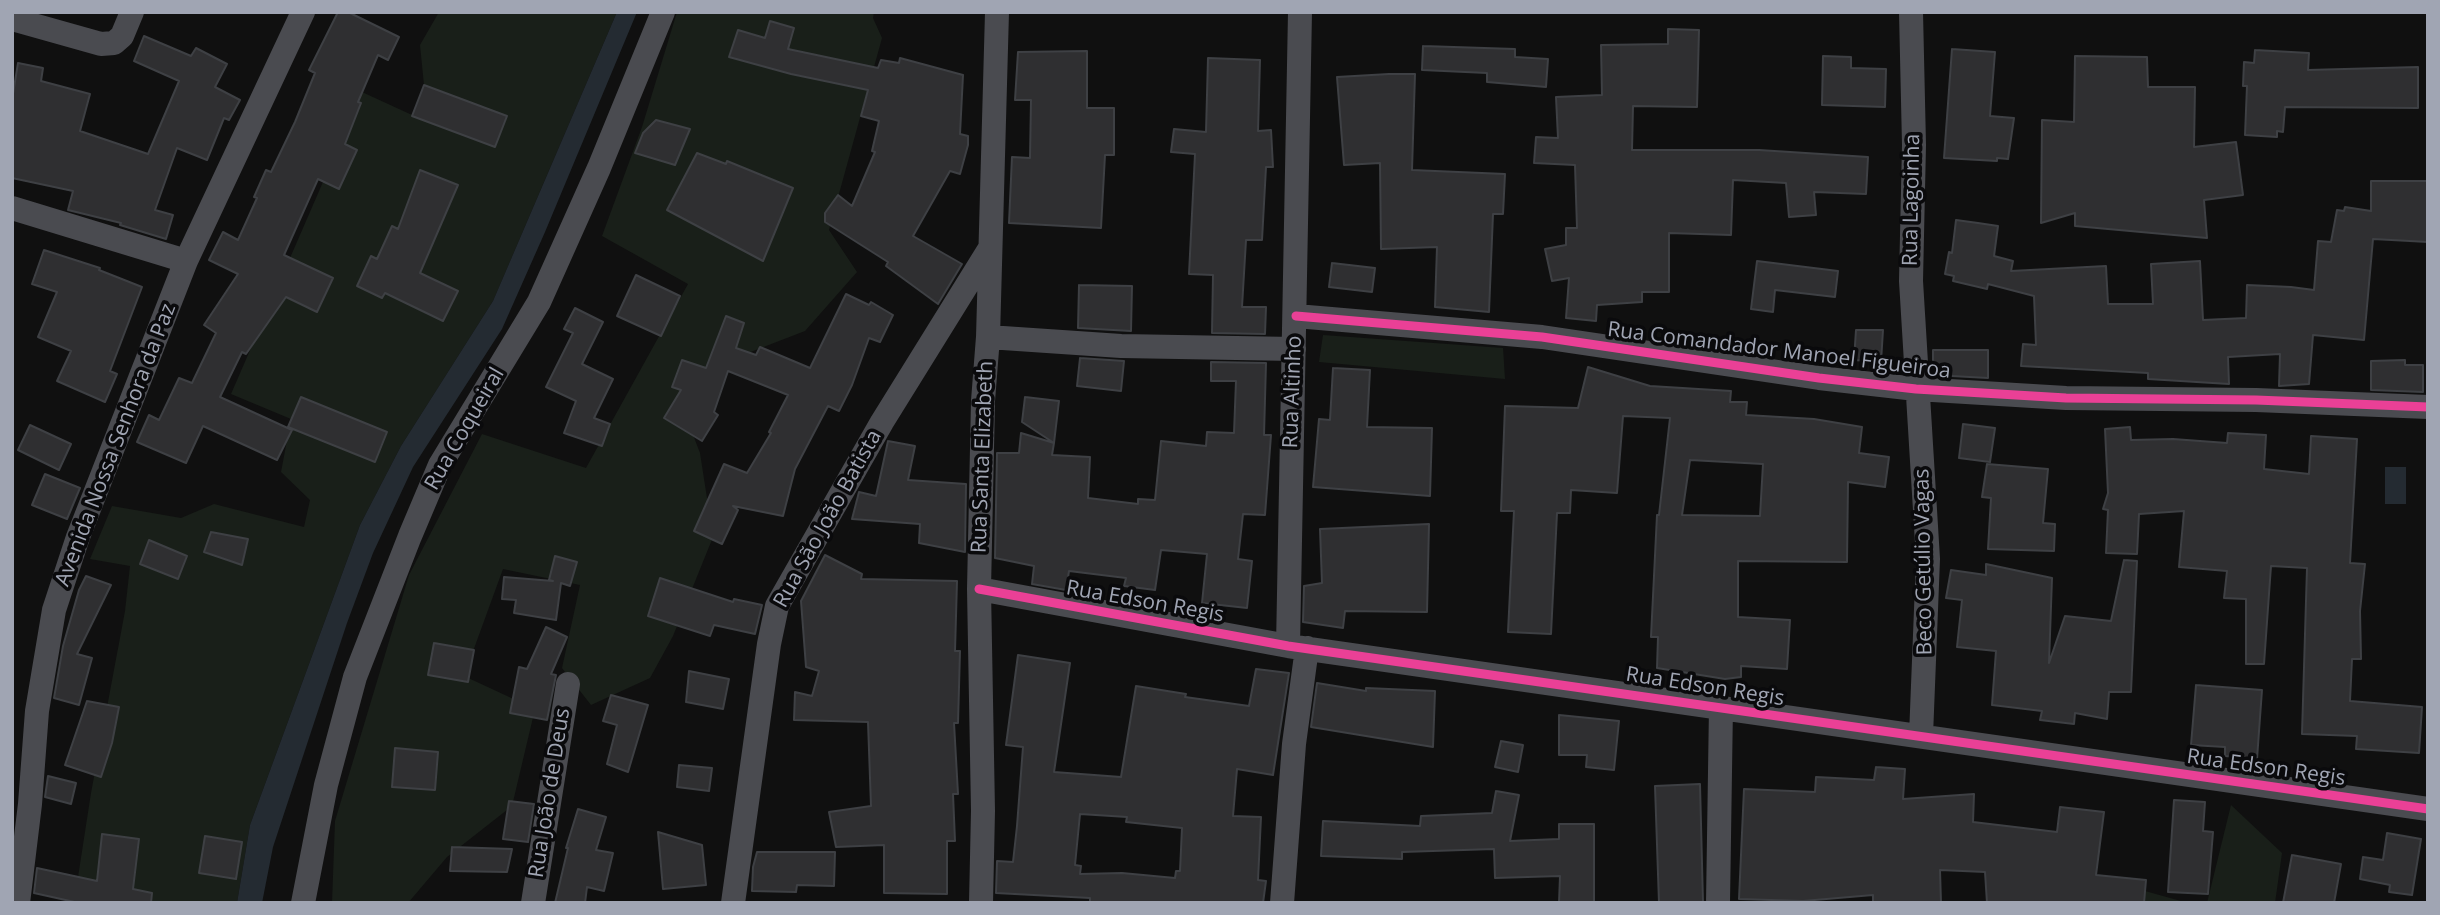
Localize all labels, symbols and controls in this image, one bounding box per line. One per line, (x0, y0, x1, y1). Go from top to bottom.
street label: Rua Lagoinha (1898, 134, 1926, 266)
street label: Avenida Nossa Senhora da Paz (50, 300, 182, 590)
street label: Rua Comandador Manoel Figueiroa (1606, 317, 1952, 385)
street label: Rua Altinho (1278, 335, 1308, 449)
street label: Rua Santa Elizabeth (967, 360, 999, 554)
street label: Rua Coqueiral (420, 363, 510, 495)
street label: Rua São João Batista (769, 426, 887, 612)
street label: Beco Getúlio Vagas (1910, 468, 1938, 656)
street label: Rua Edson Regis (1064, 576, 1226, 628)
street label: Rua Edson Regis (1624, 662, 1786, 712)
street label: Rua João de Deus (524, 707, 576, 879)
street label: Rua Edson Regis (2185, 744, 2347, 792)

